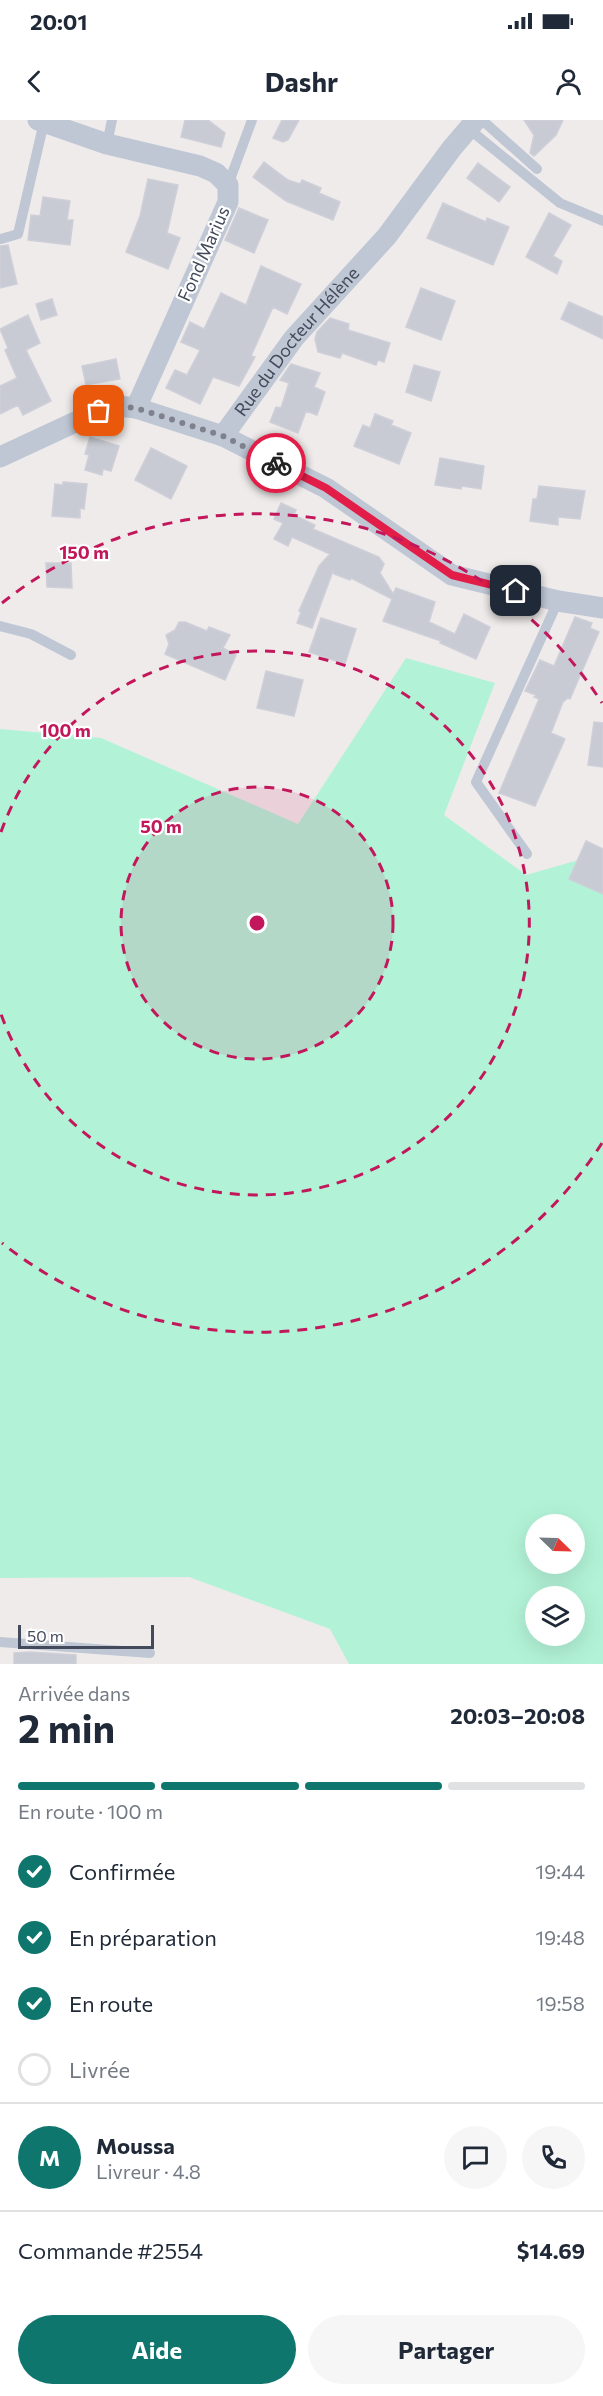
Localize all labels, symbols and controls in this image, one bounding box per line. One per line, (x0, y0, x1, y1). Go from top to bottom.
text: 20:01 (30, 8, 87, 35)
icon: back (18, 65, 51, 98)
text: Dashr (265, 65, 338, 98)
icon: person (552, 65, 585, 98)
street label: Fond Marius (172, 203, 234, 304)
street label: Rue du Docteur Hélène (229, 262, 363, 420)
pin (73, 385, 124, 436)
icon: bag (82, 394, 115, 427)
courier (246, 433, 306, 493)
icon: bike (260, 447, 293, 480)
text: 150 m (59, 541, 109, 563)
pin (490, 565, 541, 616)
icon: home (499, 574, 532, 607)
text: 100 m (39, 719, 91, 741)
text: 50 m (140, 815, 182, 837)
centre of rings (247, 913, 267, 933)
north arrow (525, 1514, 585, 1574)
map controls (525, 1514, 585, 1646)
button: layers (525, 1586, 585, 1646)
scale bar (18, 1622, 154, 1650)
text: 50 m (27, 1626, 64, 1645)
text: Arrivée dans (18, 1681, 130, 1705)
text: 20:03–20:08 (450, 1702, 585, 1729)
text: 2 min (18, 1703, 115, 1751)
text: En route · 100 m (18, 1799, 163, 1823)
icon: check (18, 1855, 51, 1888)
text: Confirmée (69, 1858, 175, 1885)
text: 19:44 (536, 1859, 585, 1883)
icon: check (18, 1921, 51, 1954)
text: En préparation (69, 1924, 217, 1951)
text: 19:48 (535, 1925, 585, 1949)
icon: check (18, 1987, 51, 2020)
text: En route (69, 1990, 153, 2017)
text: 19:58 (536, 1991, 585, 2015)
text: Livrée (69, 2056, 130, 2083)
button: chat (444, 2126, 507, 2189)
button: phone (522, 2126, 585, 2189)
text: Moussa (96, 2132, 175, 2159)
text: M (39, 2144, 60, 2171)
text: Livreur · 4.8 (96, 2159, 201, 2183)
text: Commande #2554 (18, 2237, 203, 2264)
text: $14.69 (517, 2237, 585, 2264)
button: Aide (18, 2315, 296, 2384)
button: Partager (308, 2315, 585, 2384)

